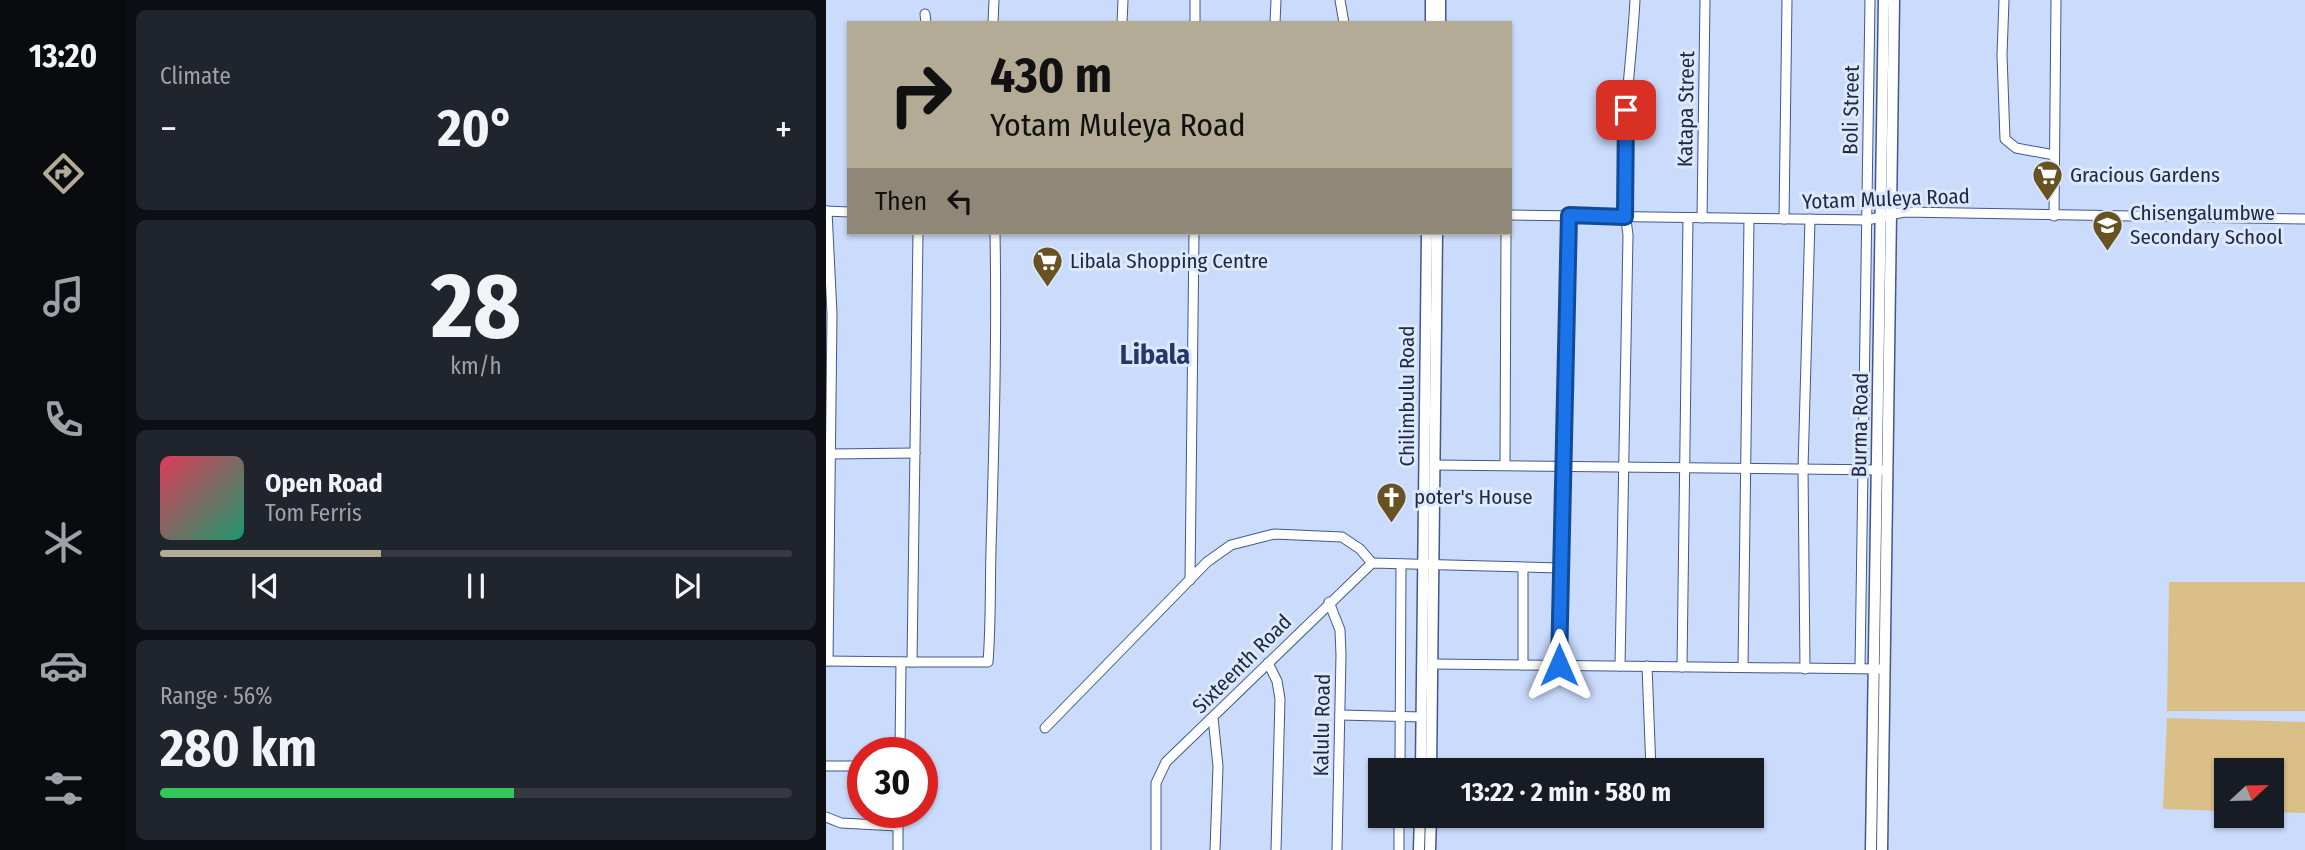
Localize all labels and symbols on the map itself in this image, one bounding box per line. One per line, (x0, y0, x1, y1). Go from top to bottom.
street label: Katapa Street (1672, 51, 1700, 167)
street label: Boli Street (1837, 65, 1865, 155)
pin (1596, 80, 1656, 140)
supermarket icon: Gracious Gardens (2030, 158, 2064, 202)
place label: Gracious Gardens (2070, 162, 2220, 188)
street label: Yotam Muleya Road (1802, 183, 1970, 215)
place label: Chisengalumbwe Secondary School (2130, 200, 2283, 250)
school or university icon: Chisengalumbwe Secondary School (2090, 208, 2124, 252)
supermarket icon: Libala Shopping Centre (1030, 244, 1064, 288)
place label: Libala Shopping Centre (1070, 248, 1268, 274)
street label: Chilimbulu Road (1394, 326, 1420, 466)
district label: Libala (1120, 338, 1190, 371)
street label: Burma Road (1846, 372, 1874, 478)
church icon: poter's House (1374, 480, 1408, 524)
place label: poter's House (1414, 484, 1533, 510)
street label: Sixteenth Road (1187, 609, 1297, 719)
position arrow (1522, 628, 1596, 702)
street label: Kalulu Road (1308, 673, 1336, 777)
speed limit sign: 30 (847, 737, 938, 828)
north arrow (2214, 758, 2284, 828)

